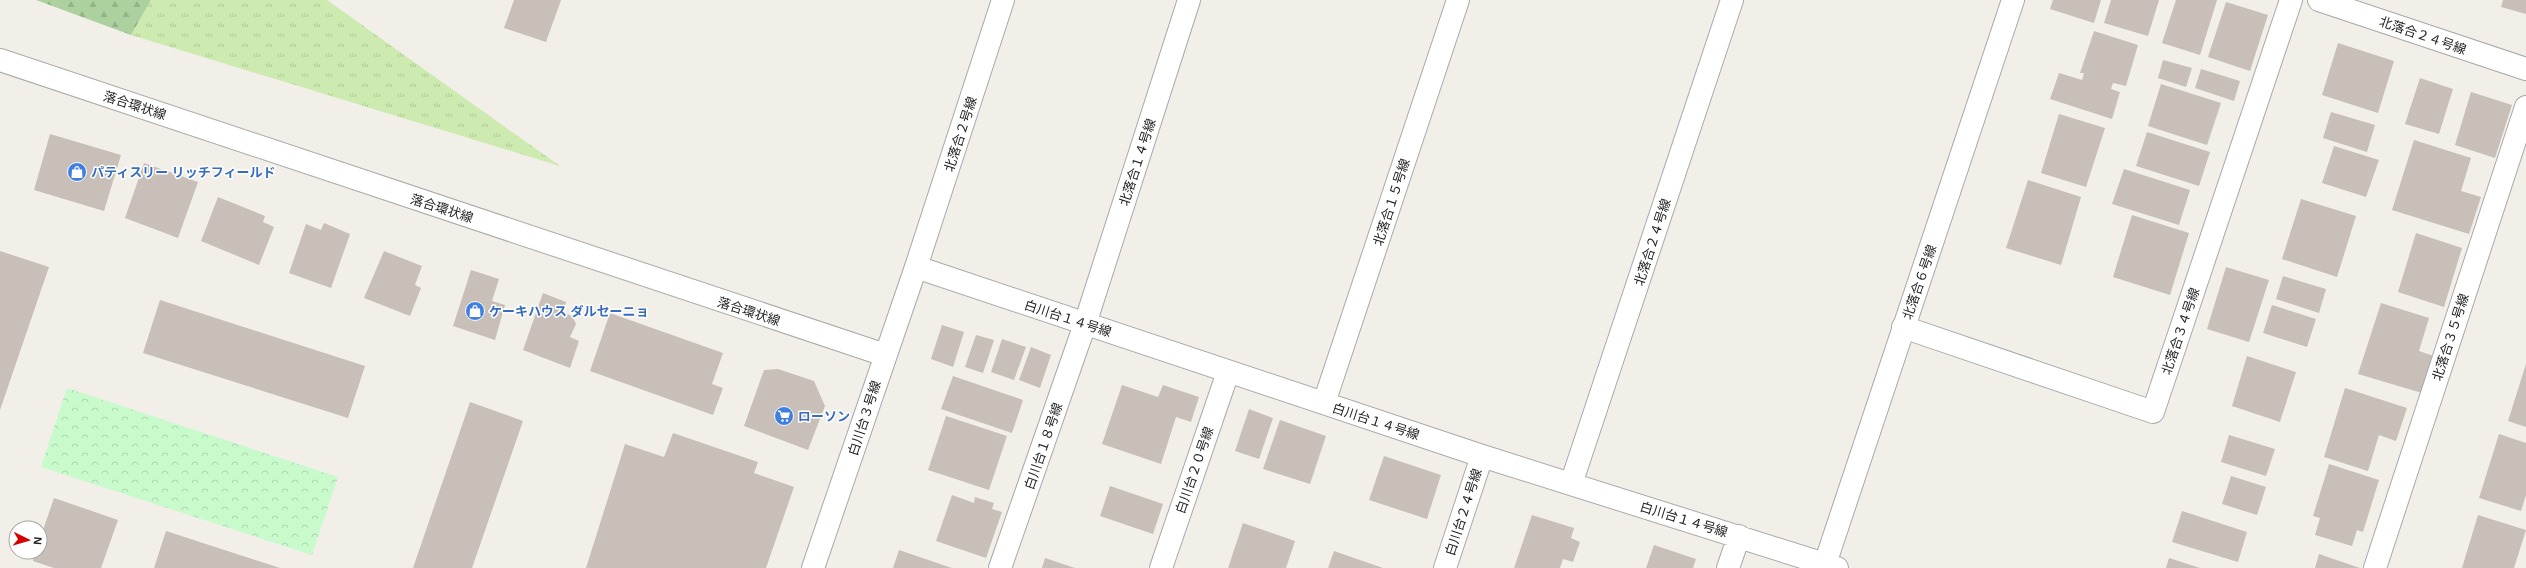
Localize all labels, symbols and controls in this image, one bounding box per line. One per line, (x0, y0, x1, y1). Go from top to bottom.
street label: 北落合２４号線 (2377, 14, 2468, 57)
street label: 落合環状線 (102, 88, 168, 123)
street label: 北落合２号線 (941, 95, 980, 174)
street label: 北落合１４号線 (1116, 117, 1159, 208)
street label: 北落合１５号線 (1370, 157, 1413, 248)
shop icon: パティスリー リッチフィールド (66, 161, 88, 183)
place label: パティスリー リッチフィールド (91, 165, 276, 180)
street label: 落合環状線 (409, 191, 475, 226)
street label: 北落合２４号線 (1631, 197, 1674, 288)
street label: 北落合６号線 (1900, 243, 1939, 321)
street label: 北落合３４号線 (2159, 286, 2202, 377)
street label: 北落合３５号線 (2429, 292, 2472, 383)
street label: 落合環状線 (716, 294, 782, 329)
street label: 白川台１４号線 (1022, 297, 1113, 340)
shop icon: ケーキハウス ダルセーニョ (464, 300, 486, 322)
place label: ケーキハウス ダルセーニョ (489, 304, 649, 319)
street label: 白川台３号線 (845, 379, 884, 458)
street label: 白川台１４号線 (1330, 400, 1421, 443)
street label: 白川台１８号線 (1022, 401, 1065, 492)
supermarket icon: ローソン (773, 405, 795, 427)
place label: ローソン (798, 409, 850, 424)
street label: 白川台２０号線 (1173, 425, 1216, 516)
street label: 白川台２４号線 (1442, 467, 1485, 558)
street label: 白川台１４号線 (1638, 499, 1730, 540)
north arrow (8, 520, 48, 560)
text: N (32, 536, 44, 545)

